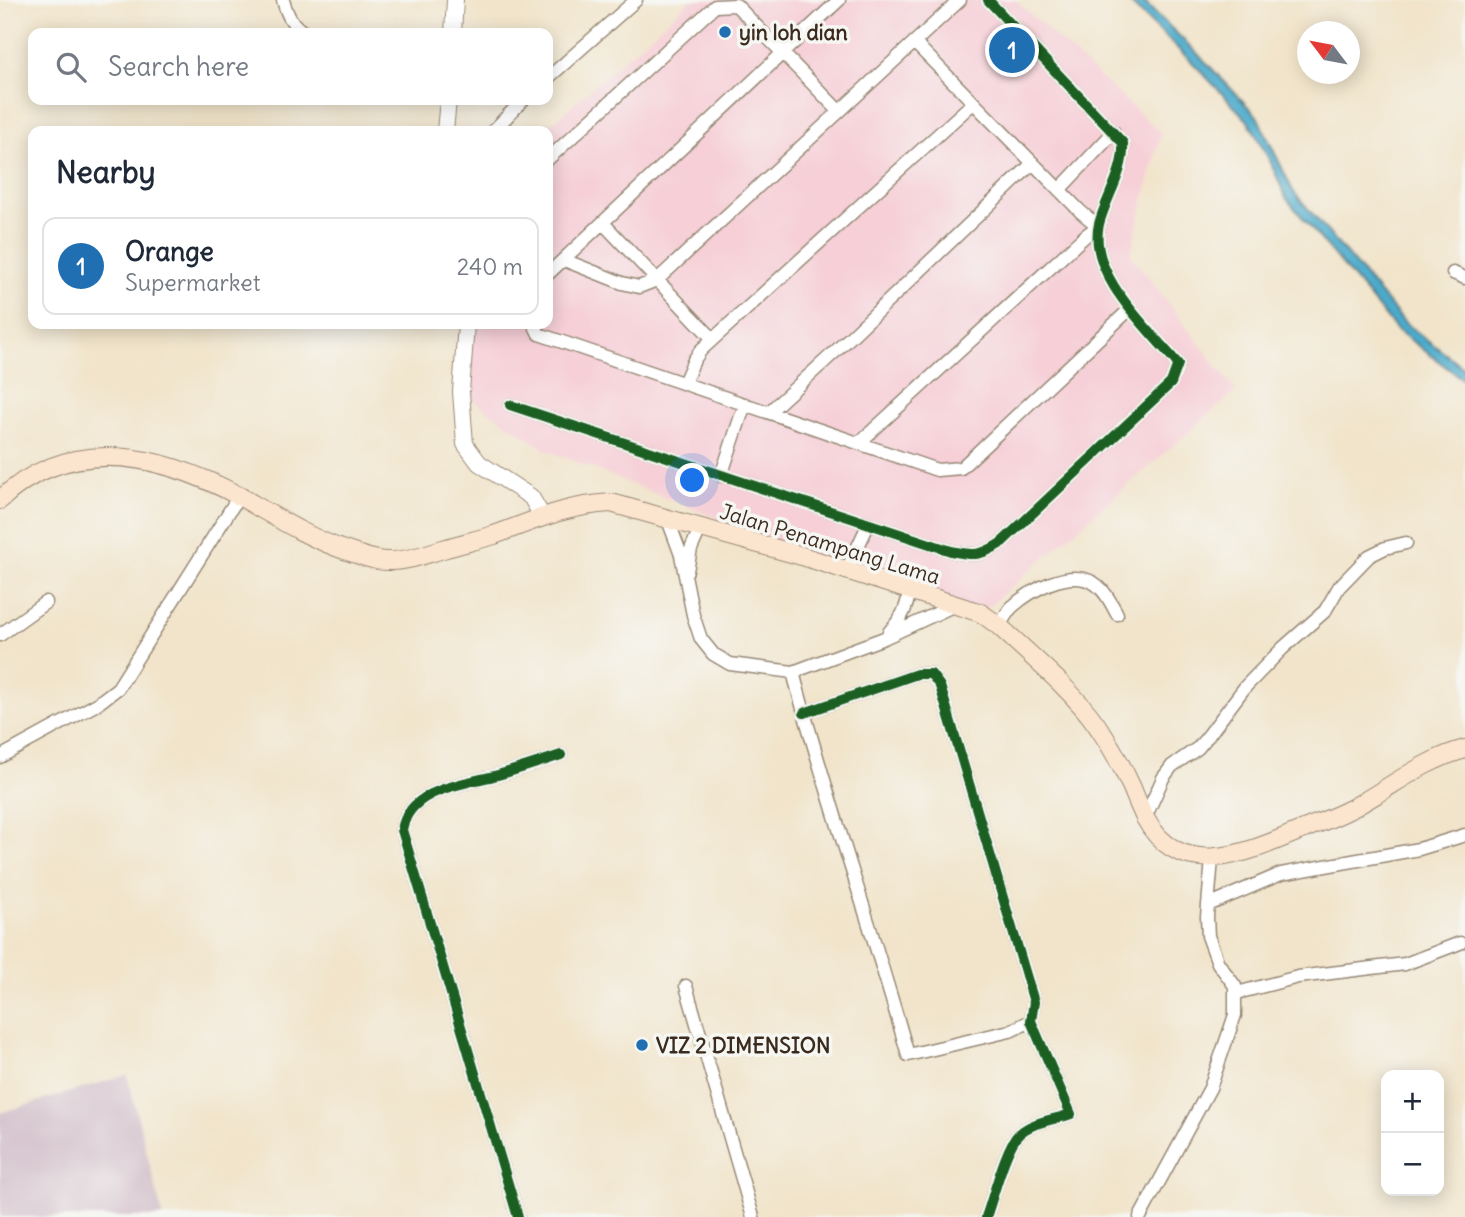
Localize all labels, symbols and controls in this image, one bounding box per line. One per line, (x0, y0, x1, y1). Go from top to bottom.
place label: yin loh dian (739, 19, 848, 46)
north arrow (1297, 21, 1360, 84)
marker: yin loh dian (717, 24, 733, 40)
pin: 1 (989, 24, 1035, 76)
search box (28, 28, 553, 105)
icon: search (52, 48, 90, 86)
text: Search here (108, 50, 249, 83)
text: Nearby (56, 153, 156, 191)
text: Orange (125, 235, 214, 268)
text: 1 (76, 252, 86, 281)
text: 240 m (457, 252, 523, 281)
text: Supermarket (125, 268, 261, 297)
your location (675, 463, 709, 497)
street label: Jalan Penampang Lama (717, 498, 943, 590)
place label: VIZ 2 DIMENSION (656, 1032, 831, 1059)
marker: VIZ 2 DIMENSION (634, 1037, 650, 1053)
map controls (1381, 1070, 1444, 1196)
button: + (1381, 1070, 1444, 1133)
button: − (1381, 1133, 1444, 1196)

